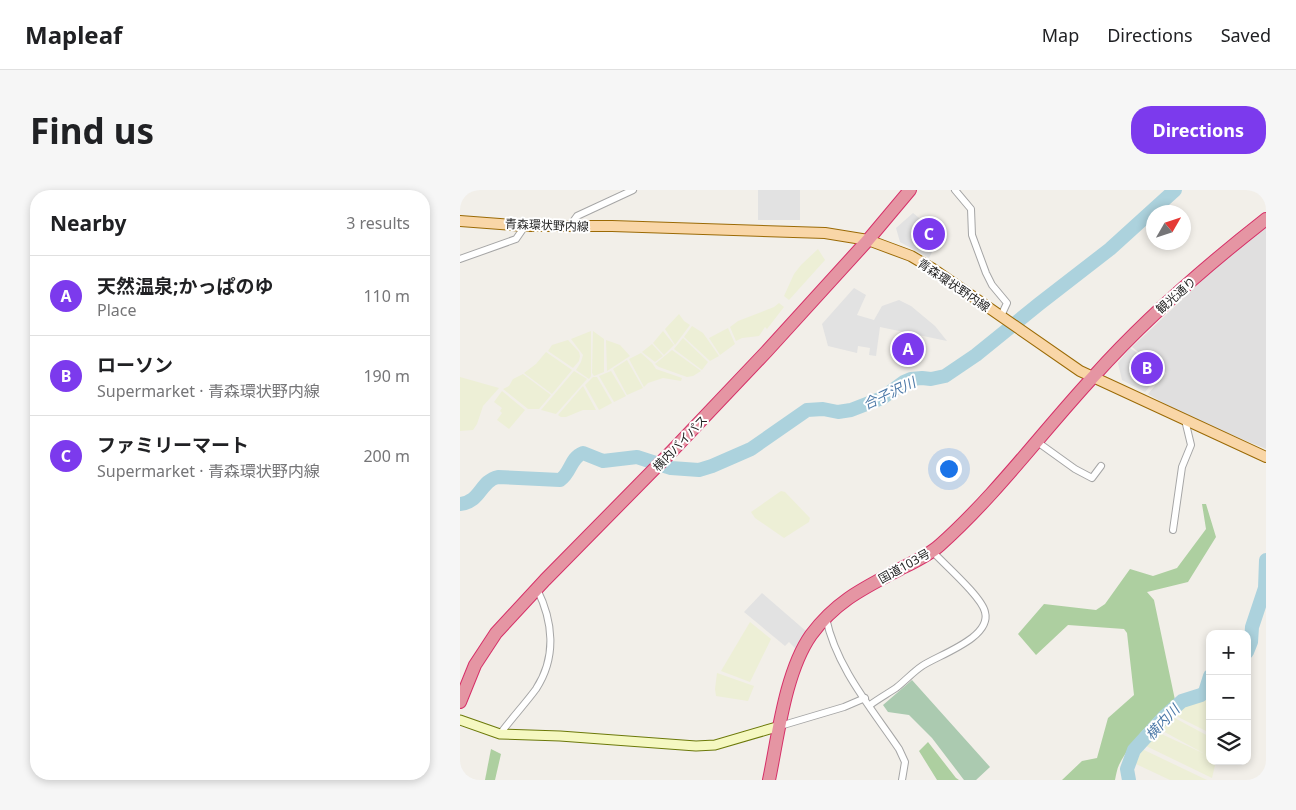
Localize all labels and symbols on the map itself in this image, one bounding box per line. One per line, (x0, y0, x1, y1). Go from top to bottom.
north arrow (1146, 205, 1191, 250)
street label: 青森環状野内線 (505, 215, 589, 235)
pin: C (913, 215, 945, 253)
street label: 青森環状野内線 (914, 254, 994, 316)
street label: 観光通り (1152, 273, 1200, 317)
pin: A (892, 330, 924, 368)
pin: B (1131, 349, 1163, 387)
water label: 合子沢川 (860, 372, 920, 413)
street label: 横内バイパス (649, 411, 711, 475)
your location (936, 456, 962, 482)
street label: 国道103号 (875, 545, 933, 587)
water label: 横内川 (1141, 699, 1185, 744)

